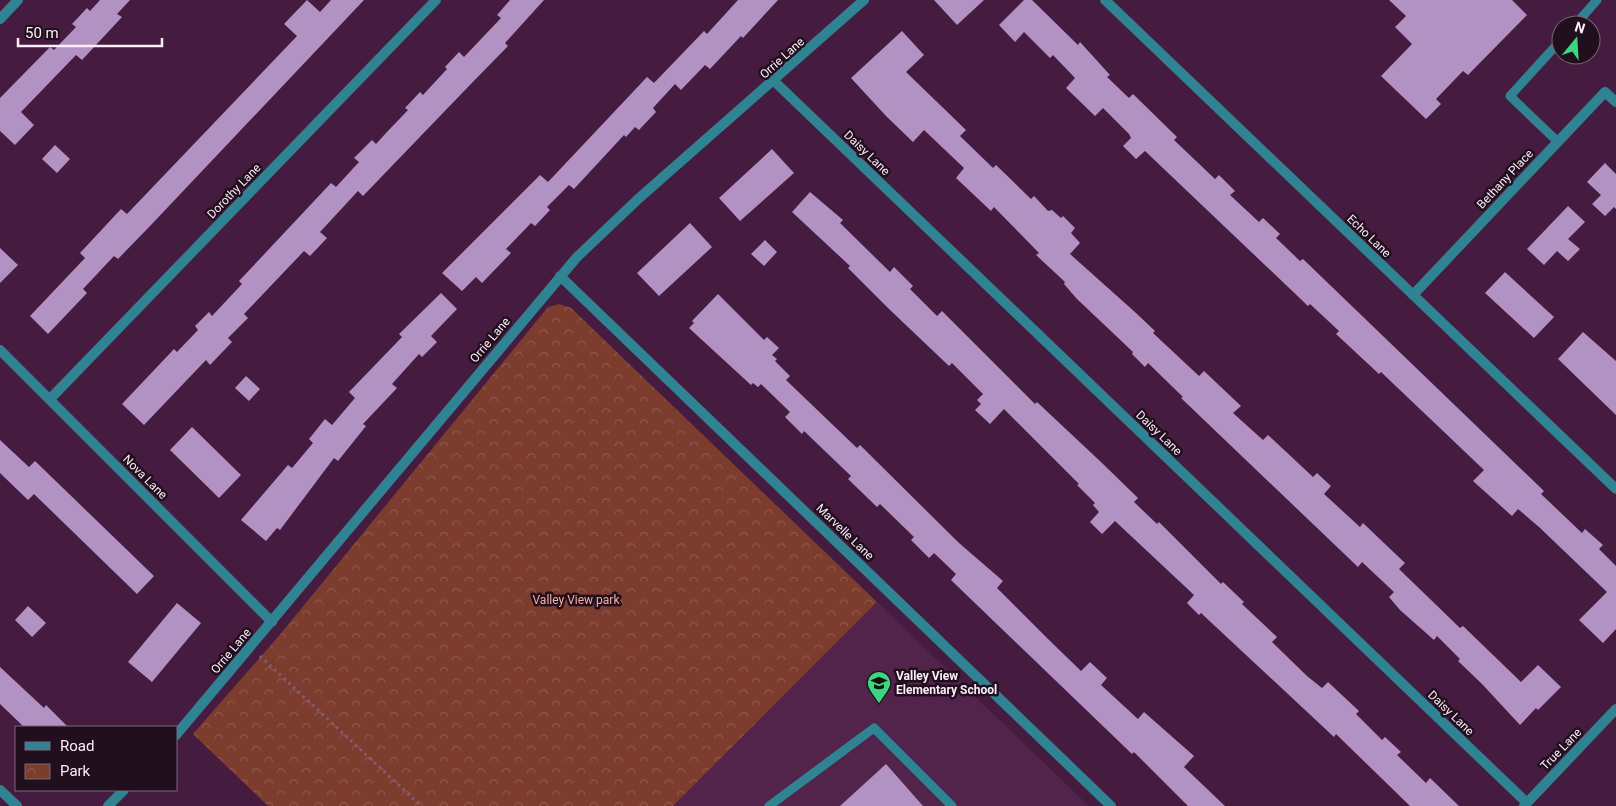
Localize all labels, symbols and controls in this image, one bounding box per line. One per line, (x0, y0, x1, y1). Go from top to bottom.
scale bar (18, 15, 161, 47)
north arrow (1551, 15, 1601, 65)
text: N (1573, 18, 1587, 37)
text: 50 m (25, 24, 59, 42)
street label: Orrie Lane (757, 35, 807, 81)
street label: Daisy Lane (841, 128, 893, 178)
street label: Bethany Place (1474, 146, 1536, 212)
street label: Dorothy Lane (204, 161, 264, 221)
street label: Echo Lane (1344, 212, 1394, 260)
street label: Orrie Lane (467, 315, 513, 365)
street label: Daisy Lane (1133, 408, 1185, 458)
street label: Nova Lane (120, 452, 170, 502)
street label: Marvelle Lane (813, 501, 877, 563)
park label: Valley View park (532, 593, 620, 607)
street label: Orrie Lane (208, 626, 254, 676)
place label: Valley View Elementary School (896, 669, 997, 697)
school or university icon: Valley View Elementary School (866, 670, 892, 704)
street label: Daisy Lane (1425, 688, 1477, 738)
street label: True Lane (1538, 725, 1584, 773)
legend (15, 726, 178, 791)
text: Road (60, 737, 94, 755)
text: Park (60, 762, 91, 780)

